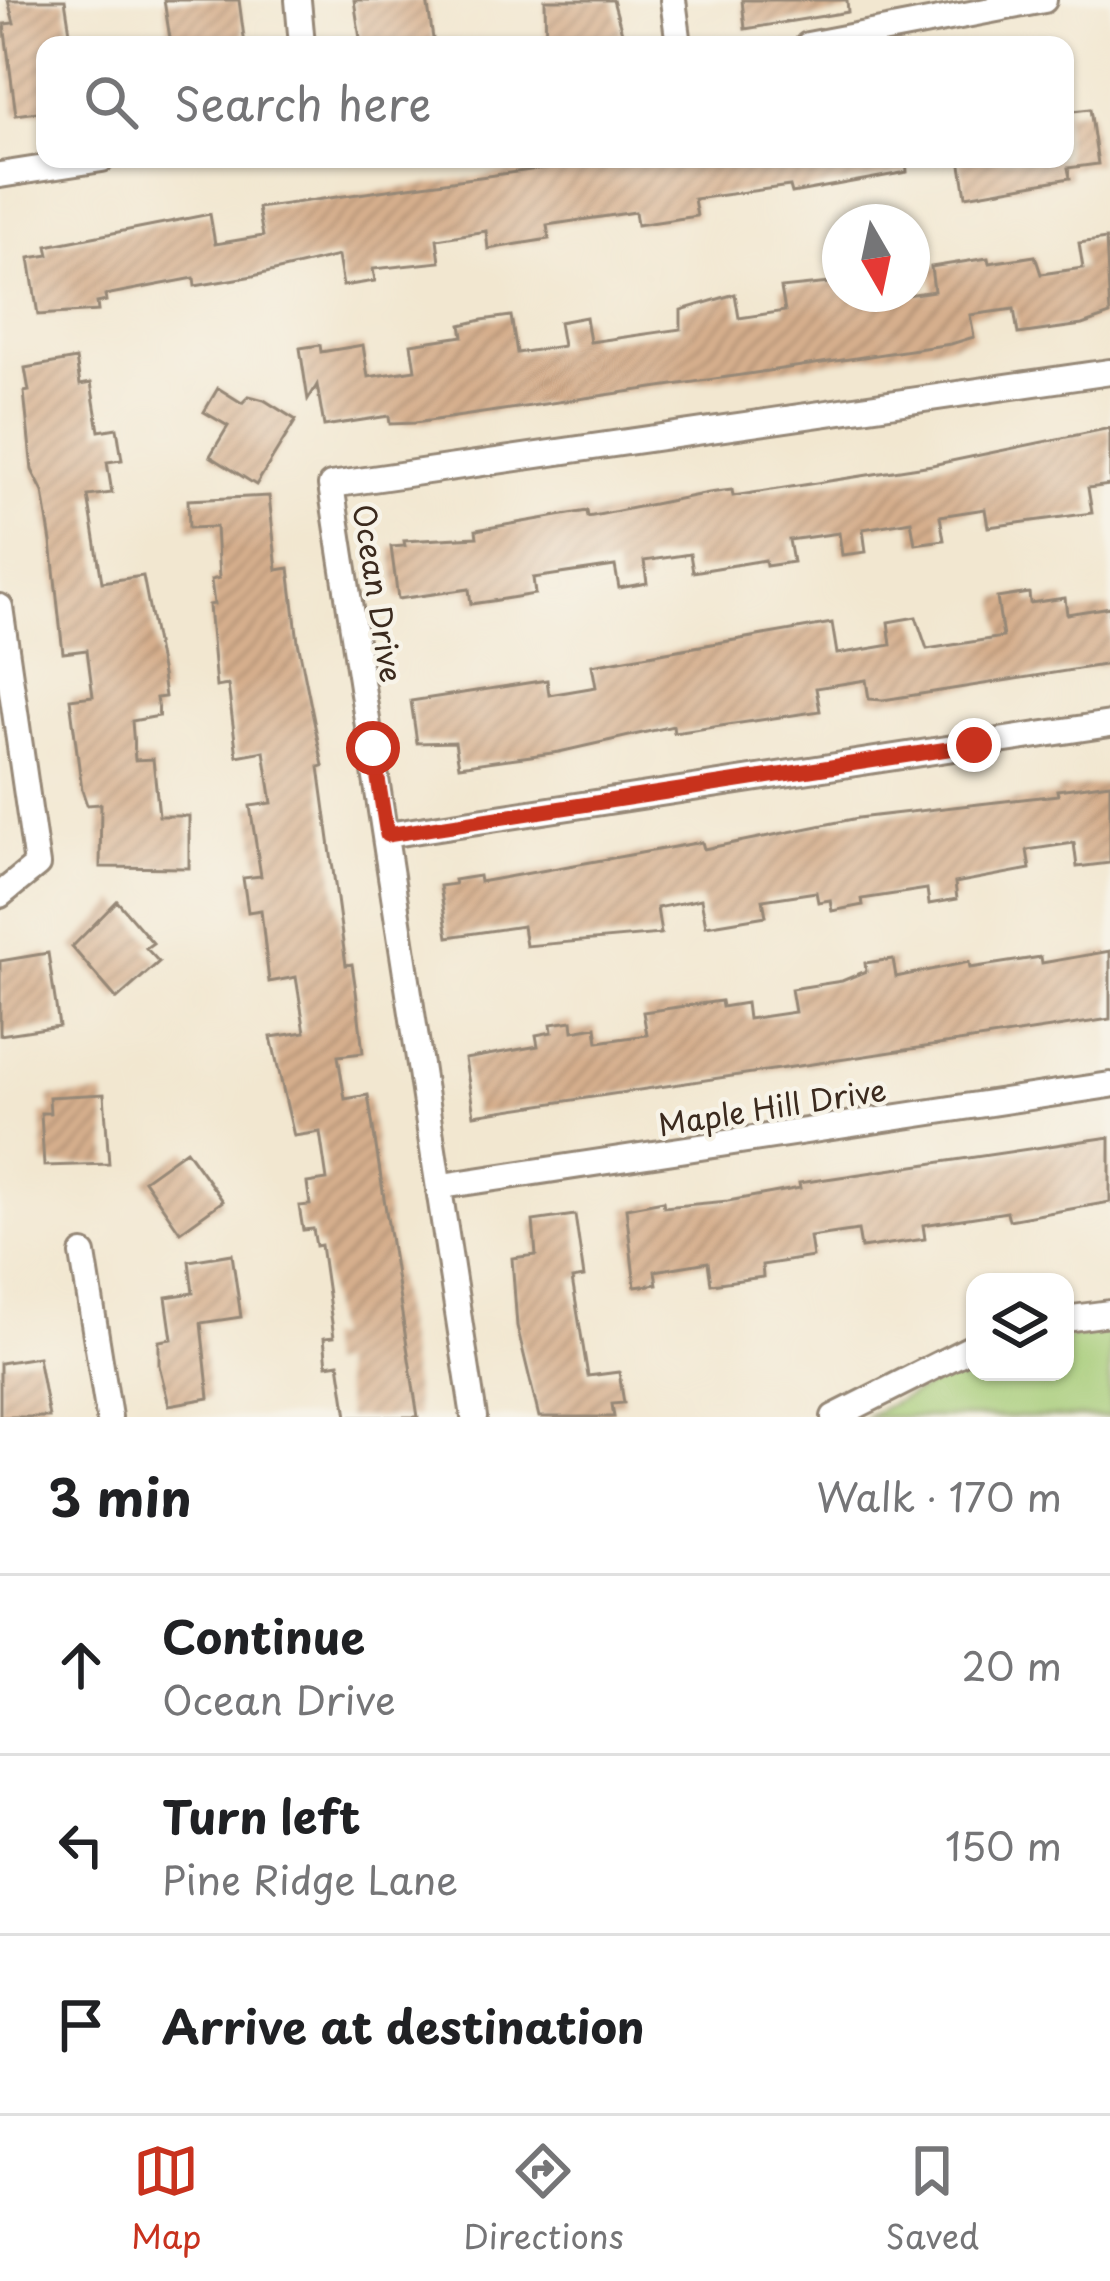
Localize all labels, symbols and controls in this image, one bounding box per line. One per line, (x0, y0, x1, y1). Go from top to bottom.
search box (36, 36, 1074, 168)
text: Search here (174, 68, 431, 136)
icon: search (78, 69, 144, 135)
north arrow (822, 204, 930, 312)
street label: Ocean Drive (343, 501, 415, 685)
route end (947, 718, 1001, 772)
route start (346, 721, 400, 775)
street label: Maple Hill Drive (655, 1066, 889, 1146)
map controls (966, 1273, 1074, 1381)
button: layers (966, 1273, 1074, 1381)
text: 3 min (48, 1457, 192, 1534)
text: Walk · 170 m (816, 1466, 1062, 1525)
text: Continue (162, 1601, 365, 1669)
icon: ahead (48, 1632, 114, 1698)
text: 20 m (961, 1635, 1062, 1694)
text: Ocean Drive (162, 1669, 396, 1728)
text: Turn left (162, 1781, 361, 1849)
icon: left (48, 1812, 114, 1878)
text: 150 m (945, 1815, 1062, 1874)
text: Pine Ridge Lane (162, 1849, 458, 1908)
text: Arrive at destination (162, 1991, 645, 2059)
icon: arrive (48, 1992, 114, 2058)
tab: Map (131, 2138, 201, 2260)
tab: Directions (463, 2138, 624, 2260)
tab: Saved (885, 2138, 979, 2260)

